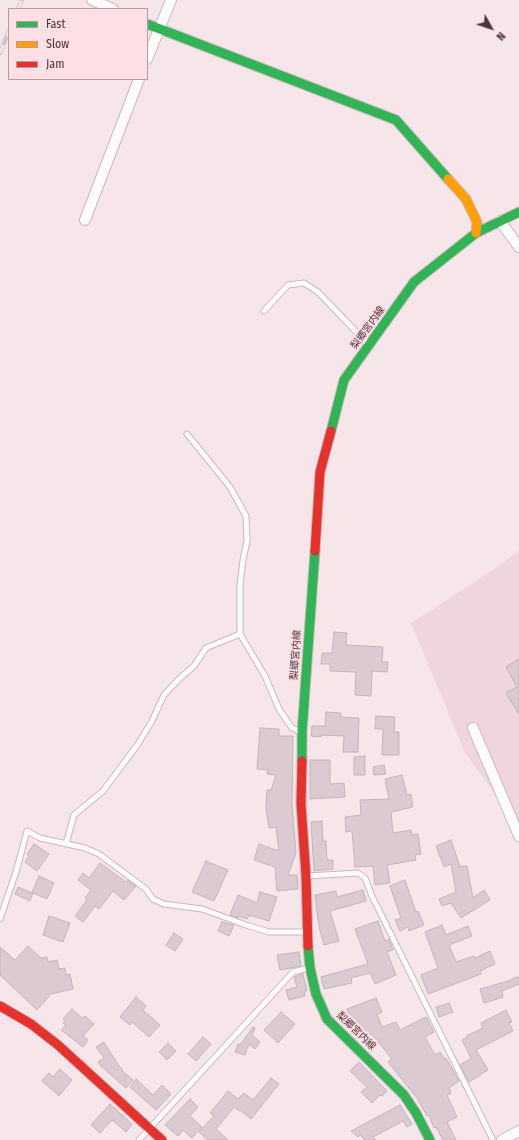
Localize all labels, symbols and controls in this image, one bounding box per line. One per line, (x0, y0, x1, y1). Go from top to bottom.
legend (8, 8, 148, 80)
north arrow (471, 8, 511, 48)
text: Fast (46, 17, 65, 31)
text: N (493, 29, 508, 43)
text: Slow (46, 37, 69, 51)
text: Jam (46, 57, 64, 71)
street label: 梨郷宮内線 (348, 304, 388, 352)
street label: 梨郷宮内線 (288, 630, 304, 680)
street label: 梨郷宮内線 (334, 1009, 378, 1053)

